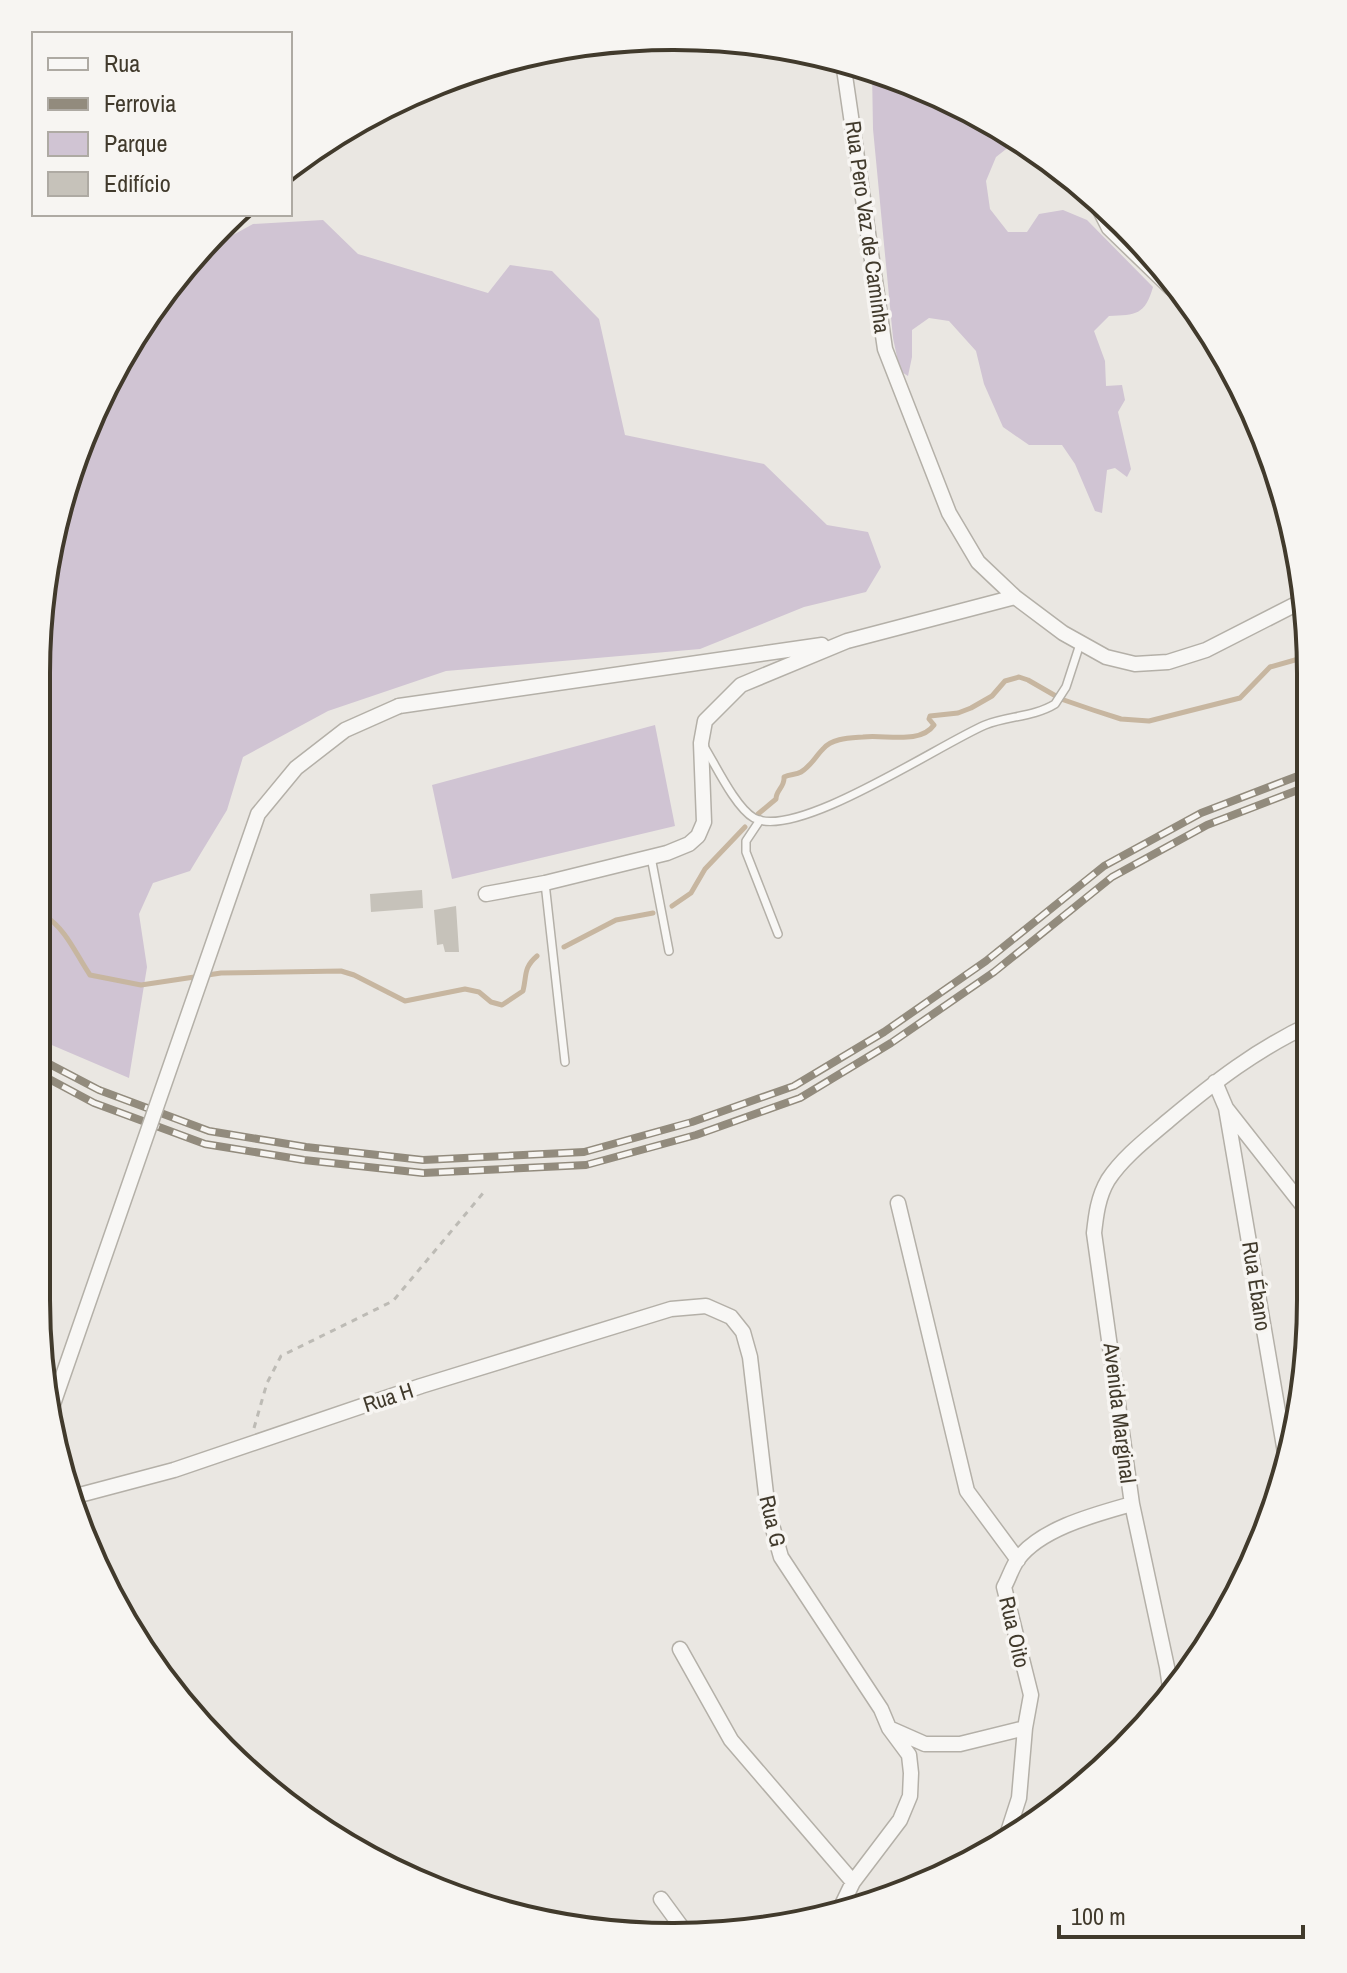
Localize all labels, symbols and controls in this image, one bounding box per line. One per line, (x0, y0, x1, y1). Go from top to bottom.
legend (32, 32, 292, 216)
text: Rua (104, 47, 140, 79)
text: Ferrovia (104, 87, 176, 119)
street label: Rua Pero Vaz de Caminha (838, 119, 898, 335)
text: Parque (104, 127, 167, 159)
text: Edifício (104, 167, 171, 199)
street label: Rua Ébano (1235, 1239, 1279, 1333)
street label: Avenida Marginal (1096, 1340, 1143, 1485)
street label: Rua H (359, 1375, 417, 1419)
street label: Rua G (753, 1492, 793, 1550)
street label: Rua Oito (992, 1593, 1038, 1671)
scale bar (1059, 1889, 1303, 1939)
text: 100 m (1071, 1900, 1126, 1932)

